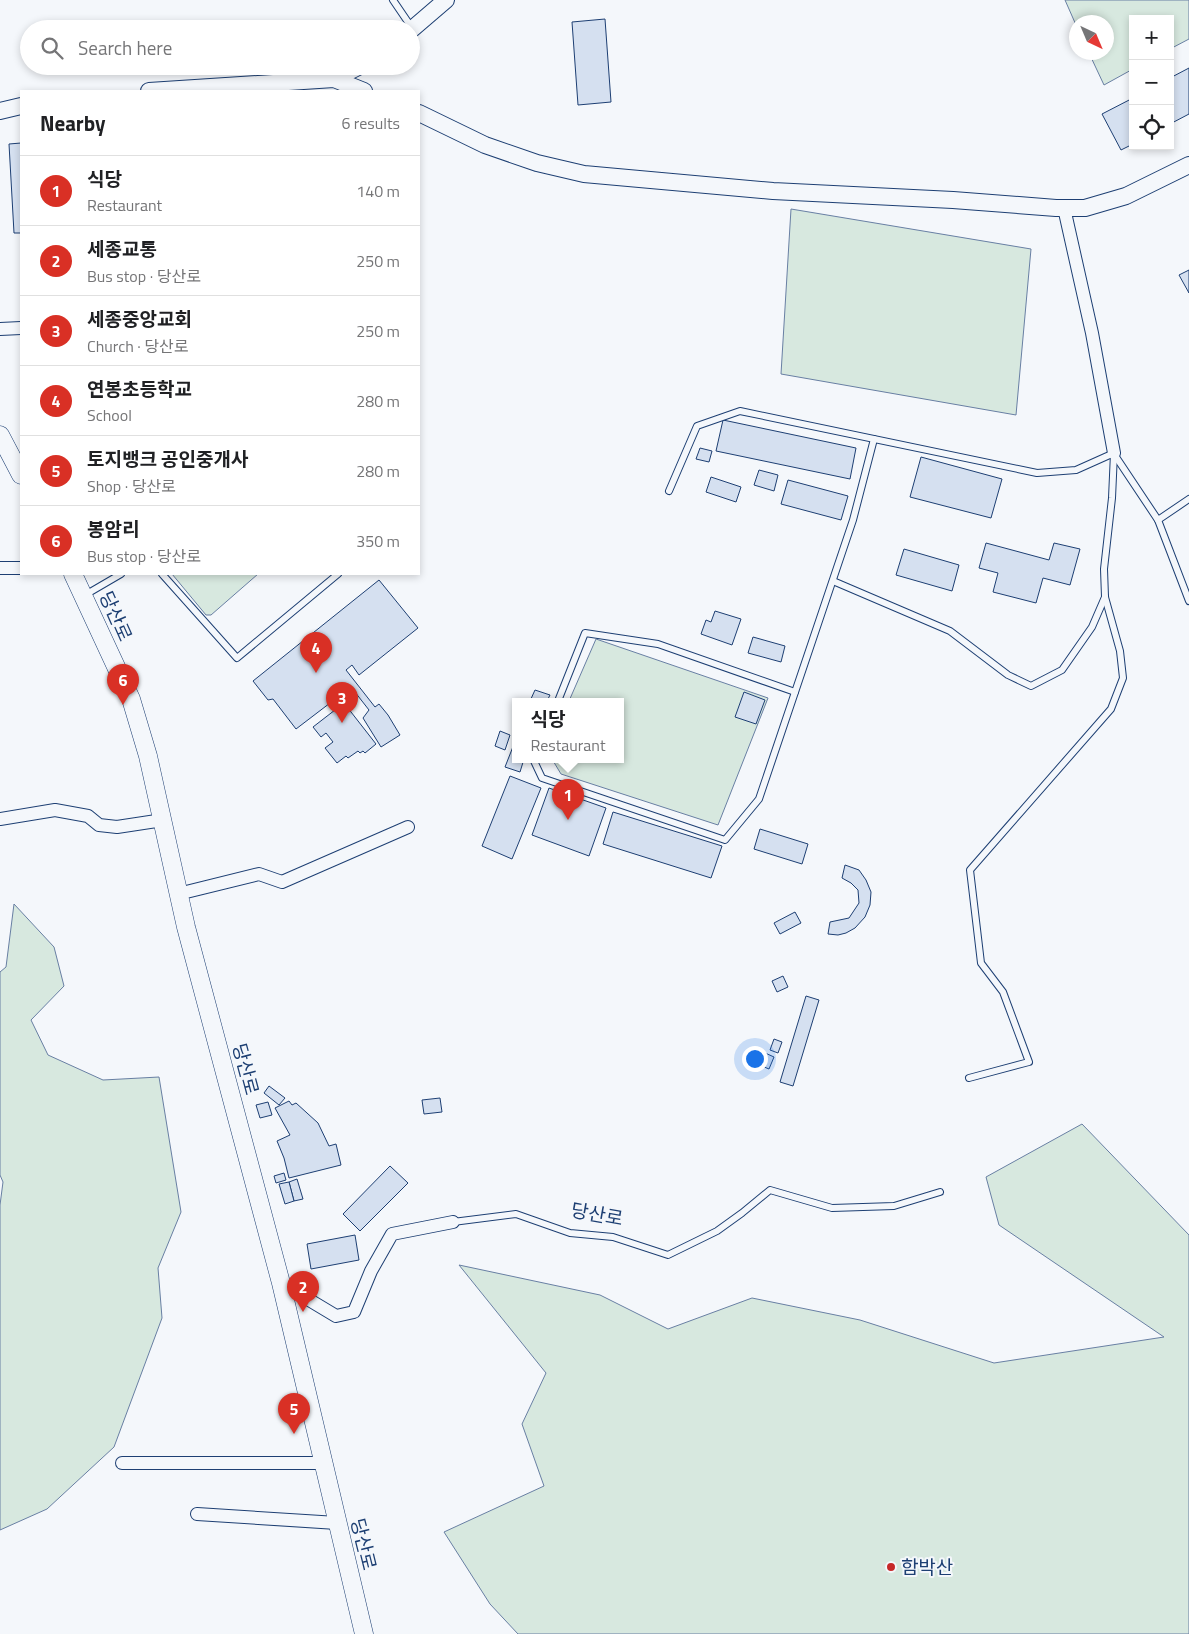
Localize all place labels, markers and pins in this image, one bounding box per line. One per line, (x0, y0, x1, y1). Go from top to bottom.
pin: 4 (300, 632, 332, 673)
pin: 6 (107, 664, 139, 705)
pin: 3 (326, 682, 358, 723)
pin: 1 (552, 779, 584, 820)
pin: 2 (287, 1271, 319, 1312)
pin: 5 (278, 1393, 310, 1434)
place label: 함박산 (901, 1552, 953, 1581)
marker: 함박산 (885, 1561, 897, 1573)

